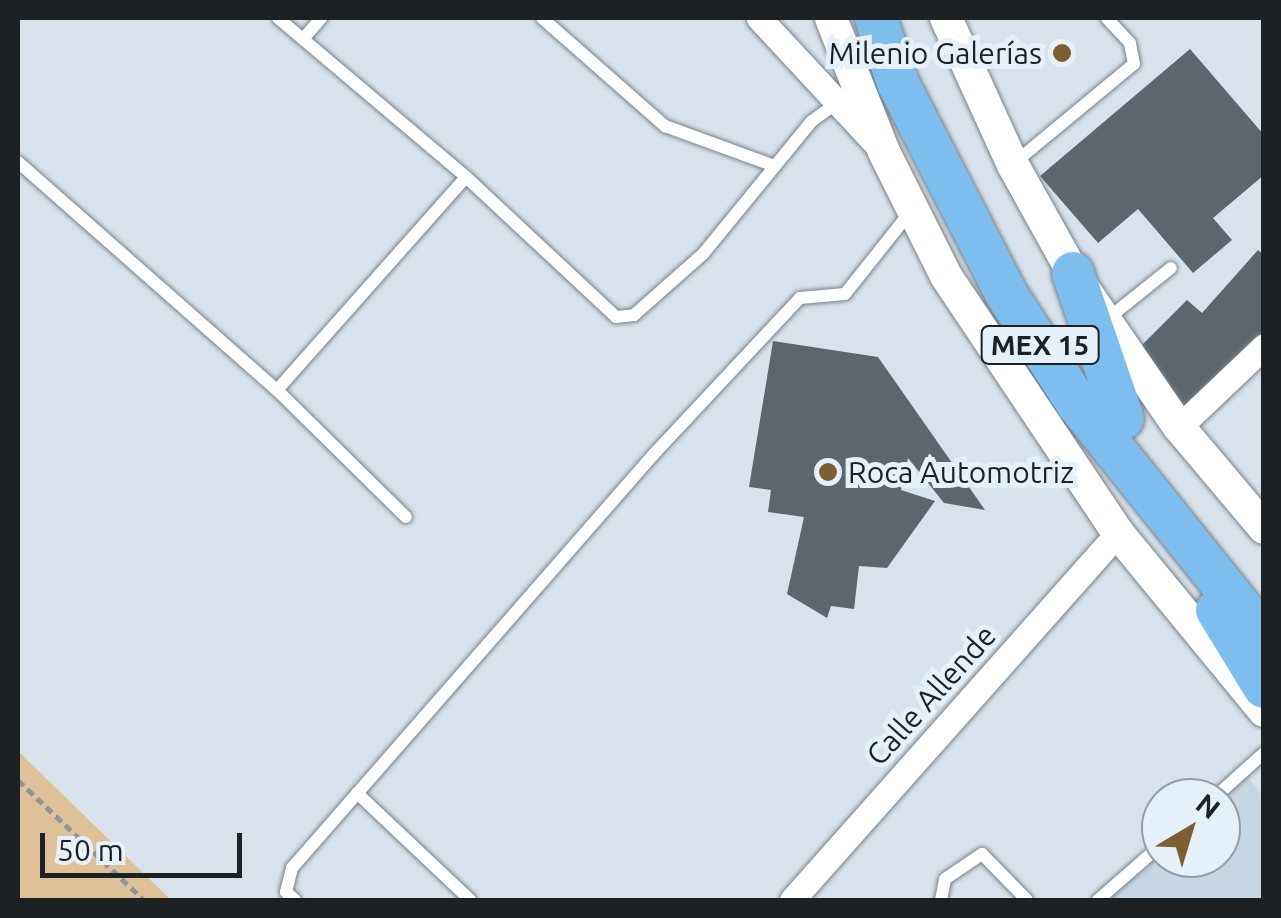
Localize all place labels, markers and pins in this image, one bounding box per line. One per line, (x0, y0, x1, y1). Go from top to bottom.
place label: Milenio Galerías (829, 35, 1042, 71)
marker: Milenio Galerías (1051, 42, 1073, 64)
place label: Roca Automotriz (848, 454, 1074, 490)
marker: Roca Automotriz (817, 461, 839, 483)

